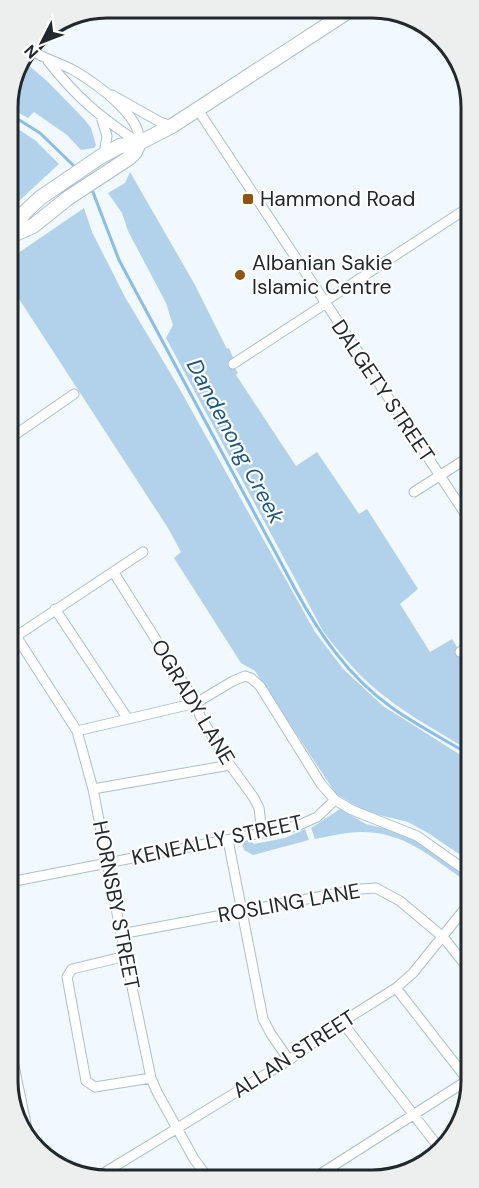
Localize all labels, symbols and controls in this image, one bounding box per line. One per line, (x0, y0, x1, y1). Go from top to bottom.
north arrow (12, 12, 72, 72)
text: N (20, 40, 43, 63)
place label: Hammond Road (260, 185, 415, 213)
marker: Hammond Road (241, 192, 255, 206)
place label: Albanian Sakie Islamic Centre (252, 249, 393, 301)
marker: Albanian Sakie Islamic Centre (233, 268, 247, 282)
street label: DALGETY STREET (325, 314, 441, 468)
water label: Dandenong Creek (180, 354, 292, 529)
street label: OGRADY LANE (145, 634, 241, 770)
street label: KENEALLY STREET (129, 808, 305, 872)
street label: HORNSBY STREET (86, 818, 146, 992)
street label: ROSLING LANE (216, 877, 362, 929)
street label: ALLAN STREET (227, 1004, 361, 1104)

